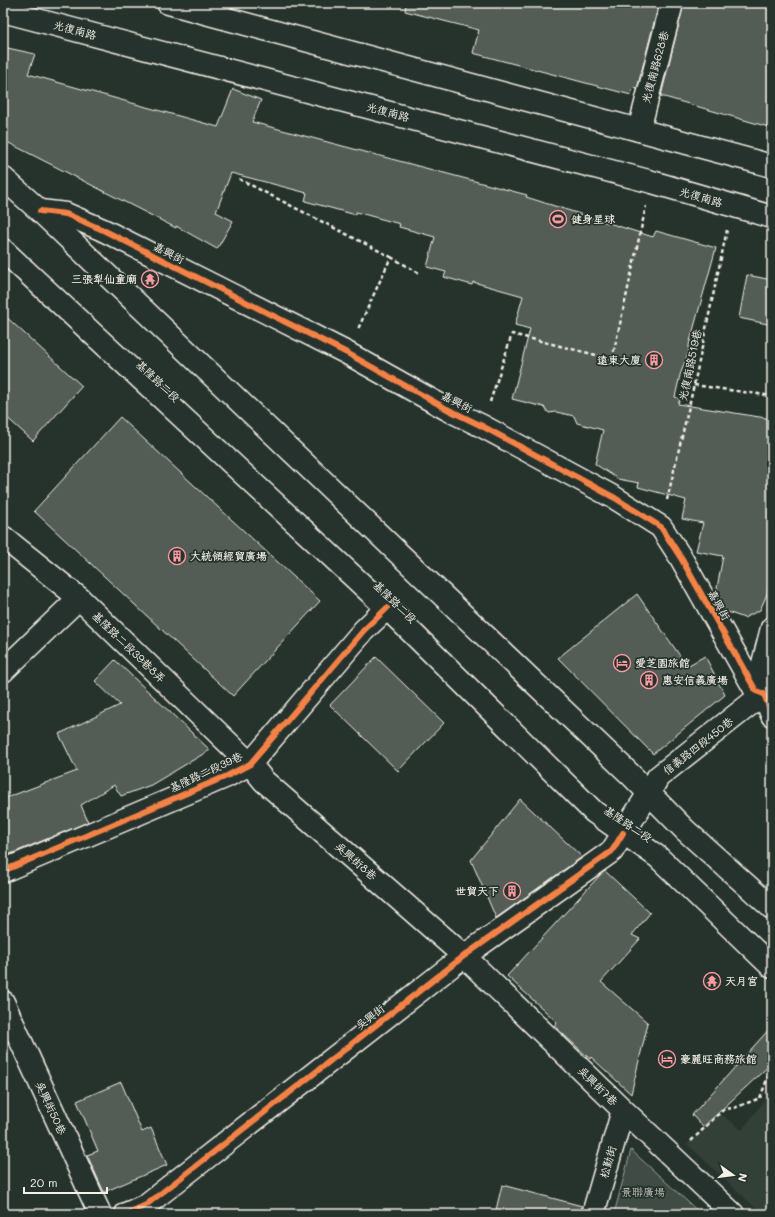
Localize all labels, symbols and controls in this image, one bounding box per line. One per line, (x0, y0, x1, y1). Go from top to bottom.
street label: 光復南路 (52, 17, 98, 42)
street label: 光復南路628巷 (638, 29, 671, 105)
street label: 光復南路 (365, 99, 411, 124)
street label: 光復南路 (678, 183, 724, 210)
sports icon: 健身星球 (548, 209, 568, 229)
place label: 健身星球 (571, 211, 616, 226)
street label: 嘉興街 (151, 238, 188, 267)
temple icon: 三張犁仙童廟 (140, 269, 160, 289)
place label: 三張犁仙童廟 (71, 271, 137, 286)
street label: 光復南路519巷 (675, 328, 704, 402)
building icon: 遠東大廈 (644, 350, 664, 370)
place label: 遠東大廈 (597, 352, 641, 367)
street label: 基隆路二段 (133, 356, 184, 405)
street label: 嘉興街 (439, 387, 476, 416)
building icon: 大統領經貿廣場 (167, 546, 187, 566)
place label: 大統領經貿廣場 (190, 548, 267, 563)
street label: 基隆路二段 (370, 577, 420, 626)
street label: 嘉興街 (705, 587, 734, 624)
street label: 基隆路二段39巷8弄 (89, 608, 169, 686)
hotel icon: 愛芝園旅館 (612, 653, 632, 673)
place label: 愛芝園旅館 (635, 655, 690, 670)
building icon: 惠安信義廣場 (639, 670, 659, 690)
place label: 惠安信義廣場 (662, 672, 728, 687)
street label: 信義路四段450巷 (659, 713, 736, 778)
street label: 基隆路二段39巷 (167, 748, 245, 795)
street label: 基隆路二段 (601, 802, 655, 845)
street label: 吳興街8巷 (332, 838, 380, 883)
building icon: 世貿天下 (502, 881, 522, 901)
place label: 世貿天下 (455, 883, 499, 898)
temple icon: 天月宮 (702, 971, 722, 991)
place label: 天月宮 (725, 973, 758, 988)
street label: 吳興街 (352, 1000, 388, 1033)
hotel icon: 豪麗旺商務旅館 (657, 1049, 677, 1069)
place label: 豪麗旺商務旅館 (680, 1051, 757, 1066)
street label: 吳興街7巷 (575, 1063, 622, 1108)
street label: 吳興街50巷 (33, 1079, 70, 1137)
street label: 松勤街 (596, 1143, 620, 1180)
north arrow (713, 1155, 753, 1195)
scale bar (24, 1169, 107, 1195)
text: N (735, 1172, 751, 1183)
text: 20 m (30, 1174, 58, 1190)
park label: 景聯廣場 (621, 1184, 665, 1199)

